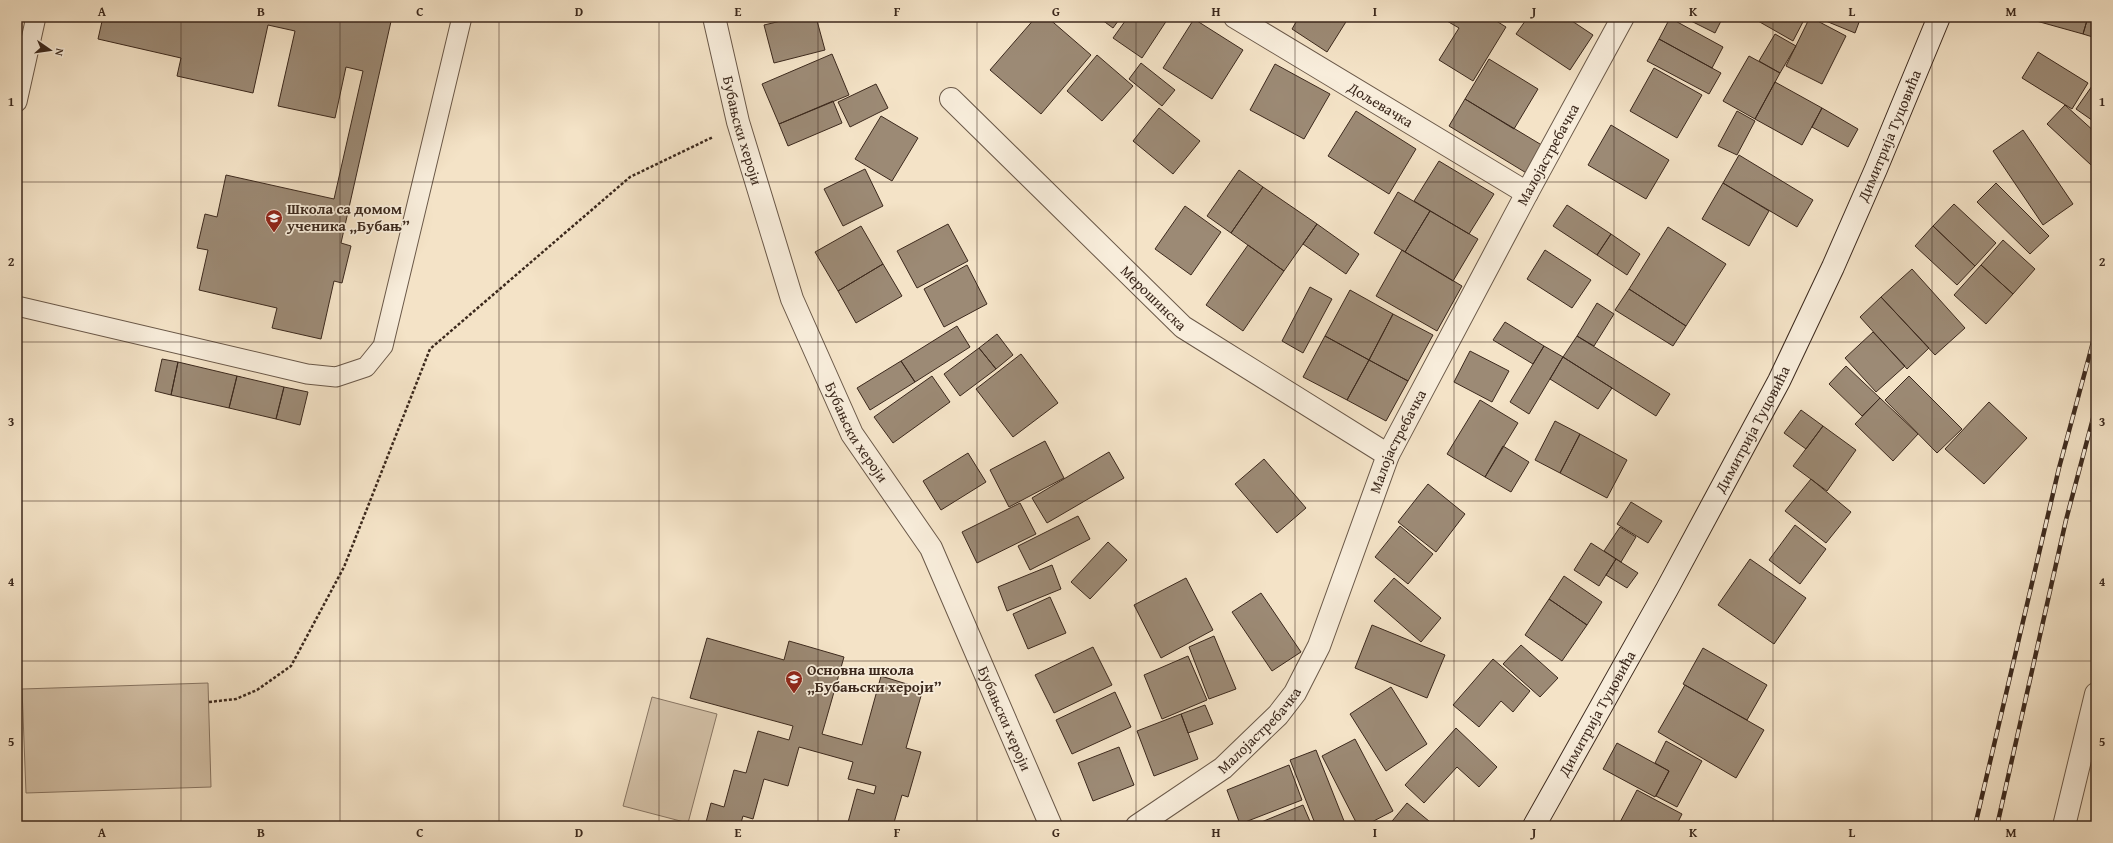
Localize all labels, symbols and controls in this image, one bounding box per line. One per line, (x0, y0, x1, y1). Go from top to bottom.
text: A (98, 2, 107, 21)
text: B (257, 2, 265, 21)
text: C (416, 2, 424, 21)
text: D (575, 2, 583, 21)
text: E (735, 2, 742, 21)
text: F (894, 2, 901, 21)
text: G (1052, 2, 1060, 21)
text: H (1211, 2, 1221, 21)
text: I (1373, 2, 1377, 21)
text: J (1530, 2, 1537, 21)
text: K (1689, 2, 1698, 21)
text: L (1849, 2, 1856, 21)
text: M (2005, 2, 2017, 21)
north arrow (30, 30, 70, 70)
text: N (51, 47, 68, 58)
street label: Димитрија Туцовића (1852, 66, 1926, 206)
street label: Бубањски хероји (718, 74, 768, 188)
street label: Дољевачка (1343, 76, 1418, 133)
text: 1 (8, 92, 14, 111)
text: 1 (2099, 92, 2105, 111)
street label: Малојастребачка (1511, 99, 1584, 209)
place label: Школа са домом ученика „Бубањ” (286, 198, 410, 236)
school or university icon: Школа са домом ученика „Бубањ” (264, 208, 284, 233)
text: 2 (8, 252, 15, 271)
text: 2 (2099, 252, 2106, 271)
street label: Мерошинска (1116, 260, 1192, 336)
street label: Димитрија Туцовића (1709, 362, 1795, 497)
street label: Бубањски хероји (820, 379, 893, 486)
street label: Малојастребачка (1364, 385, 1431, 496)
text: 3 (8, 412, 14, 431)
text: 3 (2099, 412, 2105, 431)
text: 4 (8, 572, 15, 591)
text: 4 (2099, 572, 2106, 591)
street label: Димитрија Туцовића (1553, 646, 1641, 781)
place label: Основна школа „Бубањски хероји” (807, 659, 942, 697)
street label: Бубањски хероји (973, 663, 1037, 774)
school or university icon: Основна школа „Бубањски хероји” (784, 669, 804, 694)
street label: Малојастребачка (1212, 683, 1306, 778)
text: 5 (8, 732, 15, 751)
text: 5 (2099, 732, 2106, 751)
text: A (98, 823, 107, 842)
text: B (257, 823, 265, 842)
text: C (416, 823, 424, 842)
text: D (575, 823, 583, 842)
text: E (735, 823, 742, 842)
text: F (894, 823, 901, 842)
text: G (1052, 823, 1060, 842)
text: H (1211, 823, 1221, 842)
text: I (1373, 823, 1377, 842)
text: J (1530, 823, 1537, 842)
text: K (1689, 823, 1698, 842)
text: L (1849, 823, 1856, 842)
text: M (2005, 823, 2017, 842)

